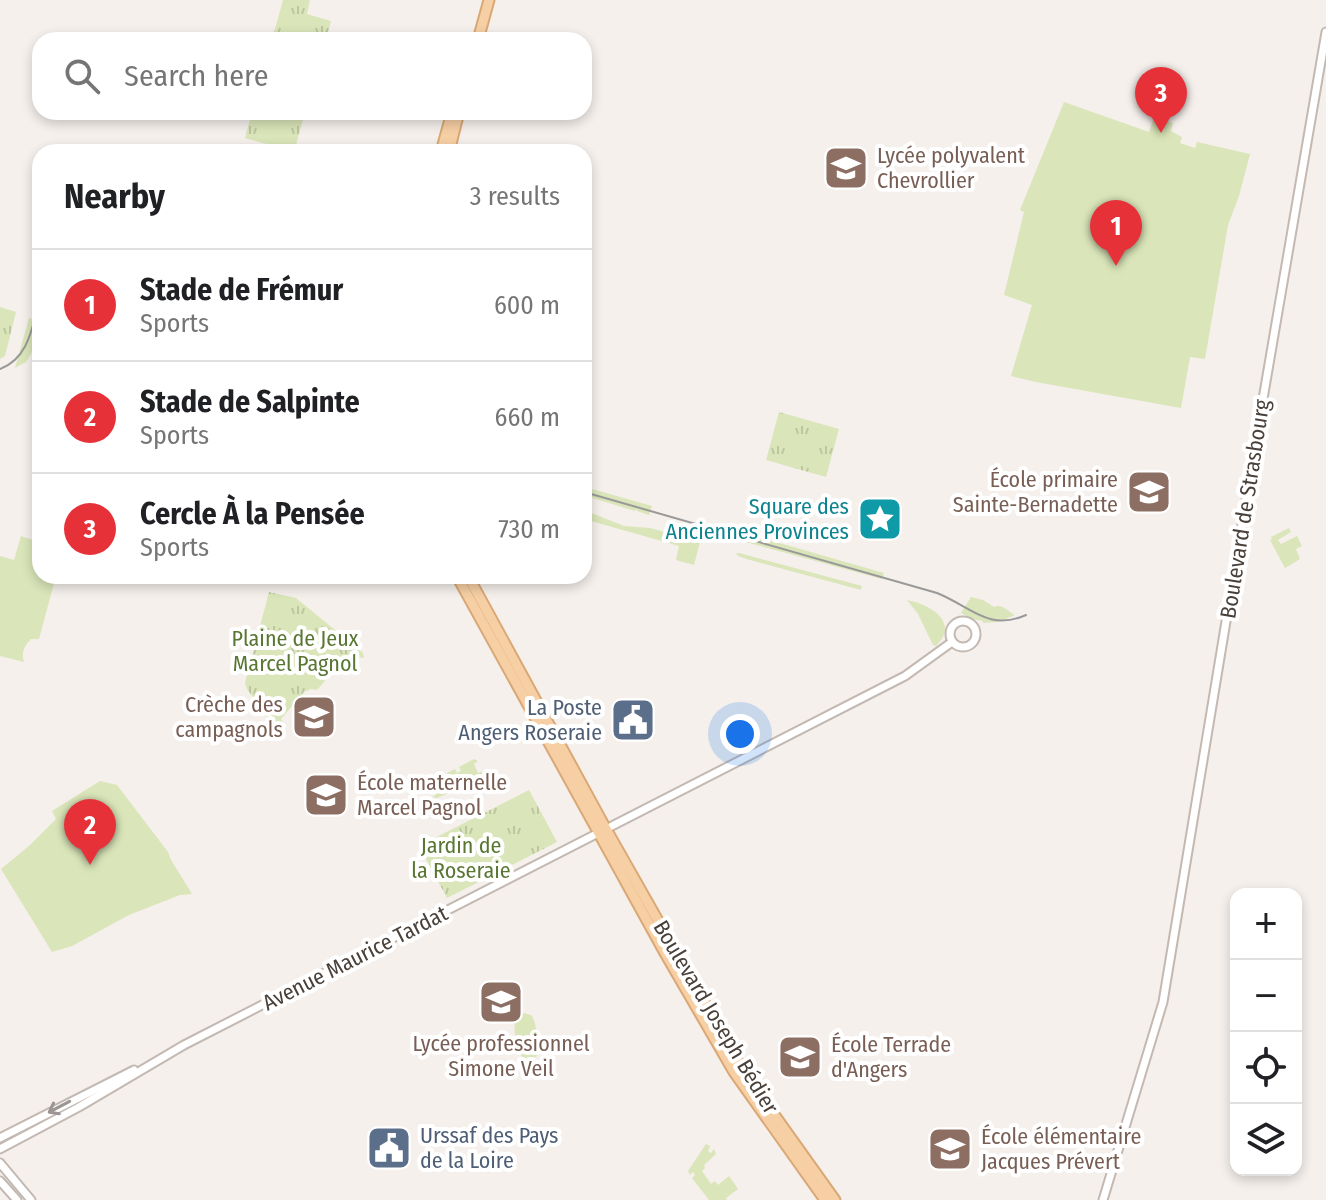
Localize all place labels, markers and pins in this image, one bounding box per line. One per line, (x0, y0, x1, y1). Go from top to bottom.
pin: 3 (1135, 67, 1187, 133)
place label: Lycée polyvalent Chevrollier (877, 142, 1026, 194)
school or university icon: Lycée polyvalent Chevrollier (822, 144, 870, 192)
pin: 1 (1090, 200, 1142, 266)
place label: École primaire Sainte-Bernadette (953, 466, 1118, 518)
school or university icon: École primaire Sainte-Bernadette (1125, 468, 1173, 516)
place label: Square des Anciennes Provinces (666, 493, 849, 545)
place icon: Square des Anciennes Provinces (856, 495, 904, 543)
place label: Crèche des campagnols (175, 691, 283, 743)
school or university icon: Crèche des campagnols (290, 693, 338, 741)
place label: La Poste Angers Roseraie (458, 694, 602, 746)
public building icon: La Poste Angers Roseraie (609, 696, 657, 744)
place label: École maternelle Marcel Pagnol (357, 769, 507, 821)
school or university icon: École maternelle Marcel Pagnol (302, 771, 350, 819)
pin: 2 (64, 799, 116, 865)
school or university icon: Lycée professionnel Simone Veil (477, 978, 525, 1026)
place label: Lycée professionnel Simone Veil (412, 1030, 590, 1082)
place label: École Terrade d'Angers (831, 1031, 951, 1083)
school or university icon: École Terrade d'Angers (776, 1033, 824, 1081)
place label: Urssaf des Pays de la Loire (420, 1122, 559, 1174)
place label: École élémentaire Jacques Prévert (981, 1123, 1141, 1175)
public building icon: Urssaf des Pays de la Loire (365, 1124, 413, 1172)
school or university icon: École élémentaire Jacques Prévert (926, 1125, 974, 1173)

